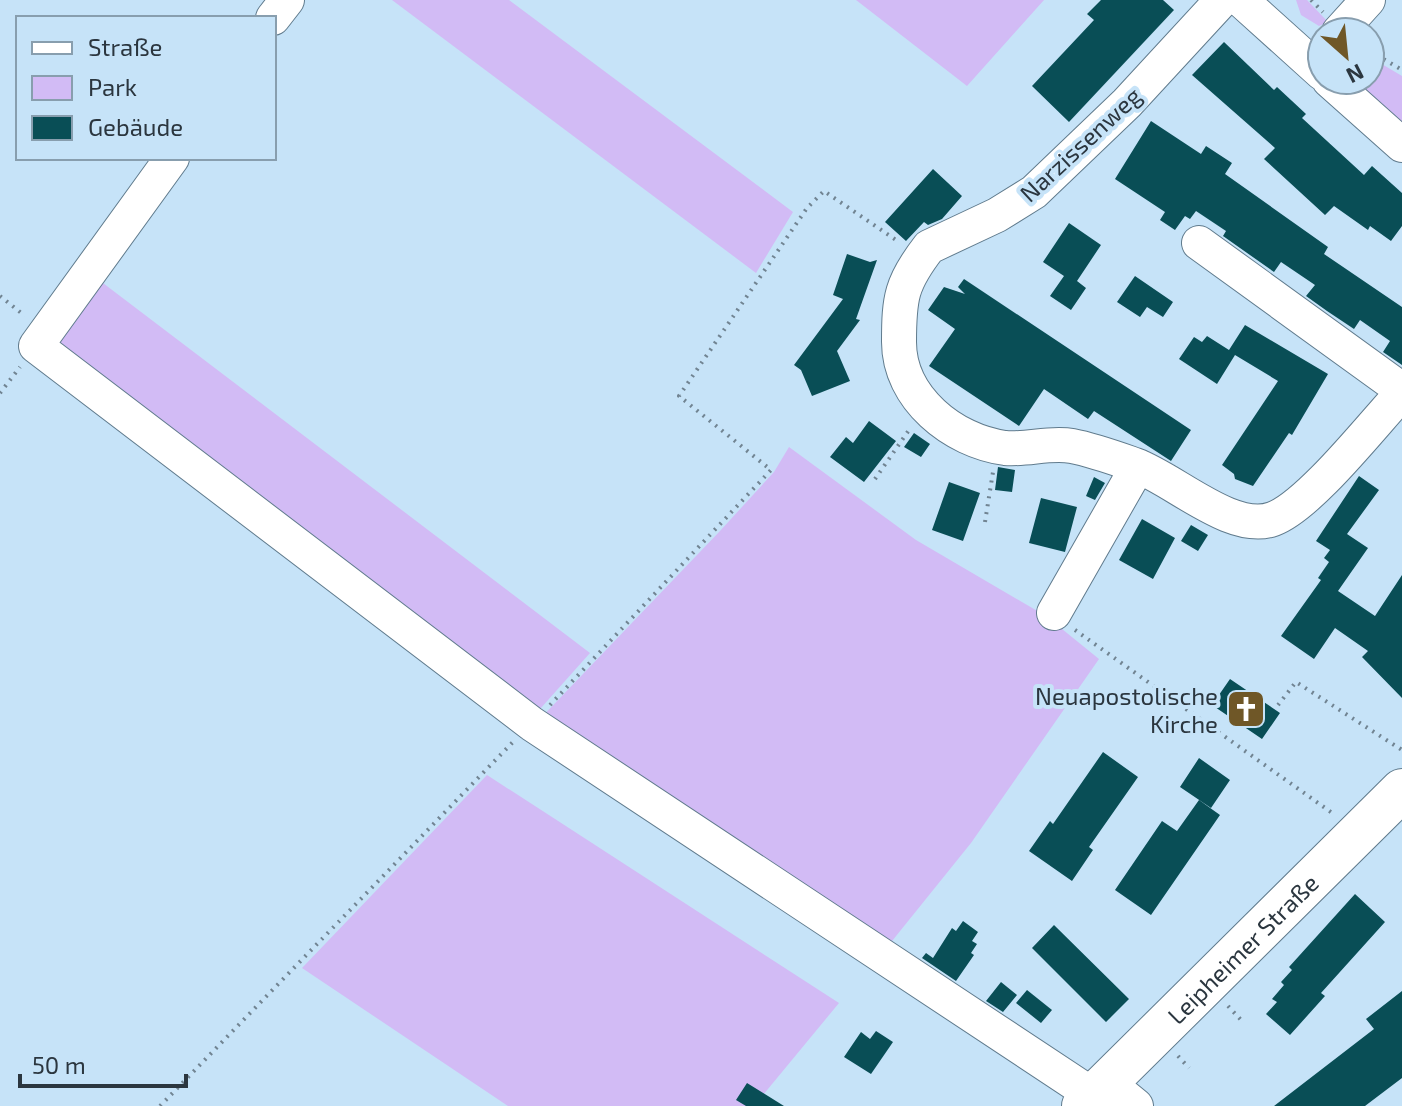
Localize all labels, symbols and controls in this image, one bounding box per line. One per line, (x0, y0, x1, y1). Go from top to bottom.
legend (16, 16, 276, 160)
north arrow (1306, 16, 1386, 96)
text: Straße (88, 32, 162, 61)
text: N (1343, 60, 1369, 90)
text: Park (88, 72, 137, 101)
street label: Narzissenweg (1013, 80, 1147, 208)
text: Gebäude (88, 112, 183, 141)
place label: Neuapostolische Kirche (1035, 681, 1218, 738)
church icon: Neuapostolische Kirche (1225, 688, 1267, 730)
street label: Leipheimer Straße (1161, 867, 1324, 1029)
scale bar (20, 1038, 186, 1088)
text: 50 m (32, 1050, 86, 1079)

